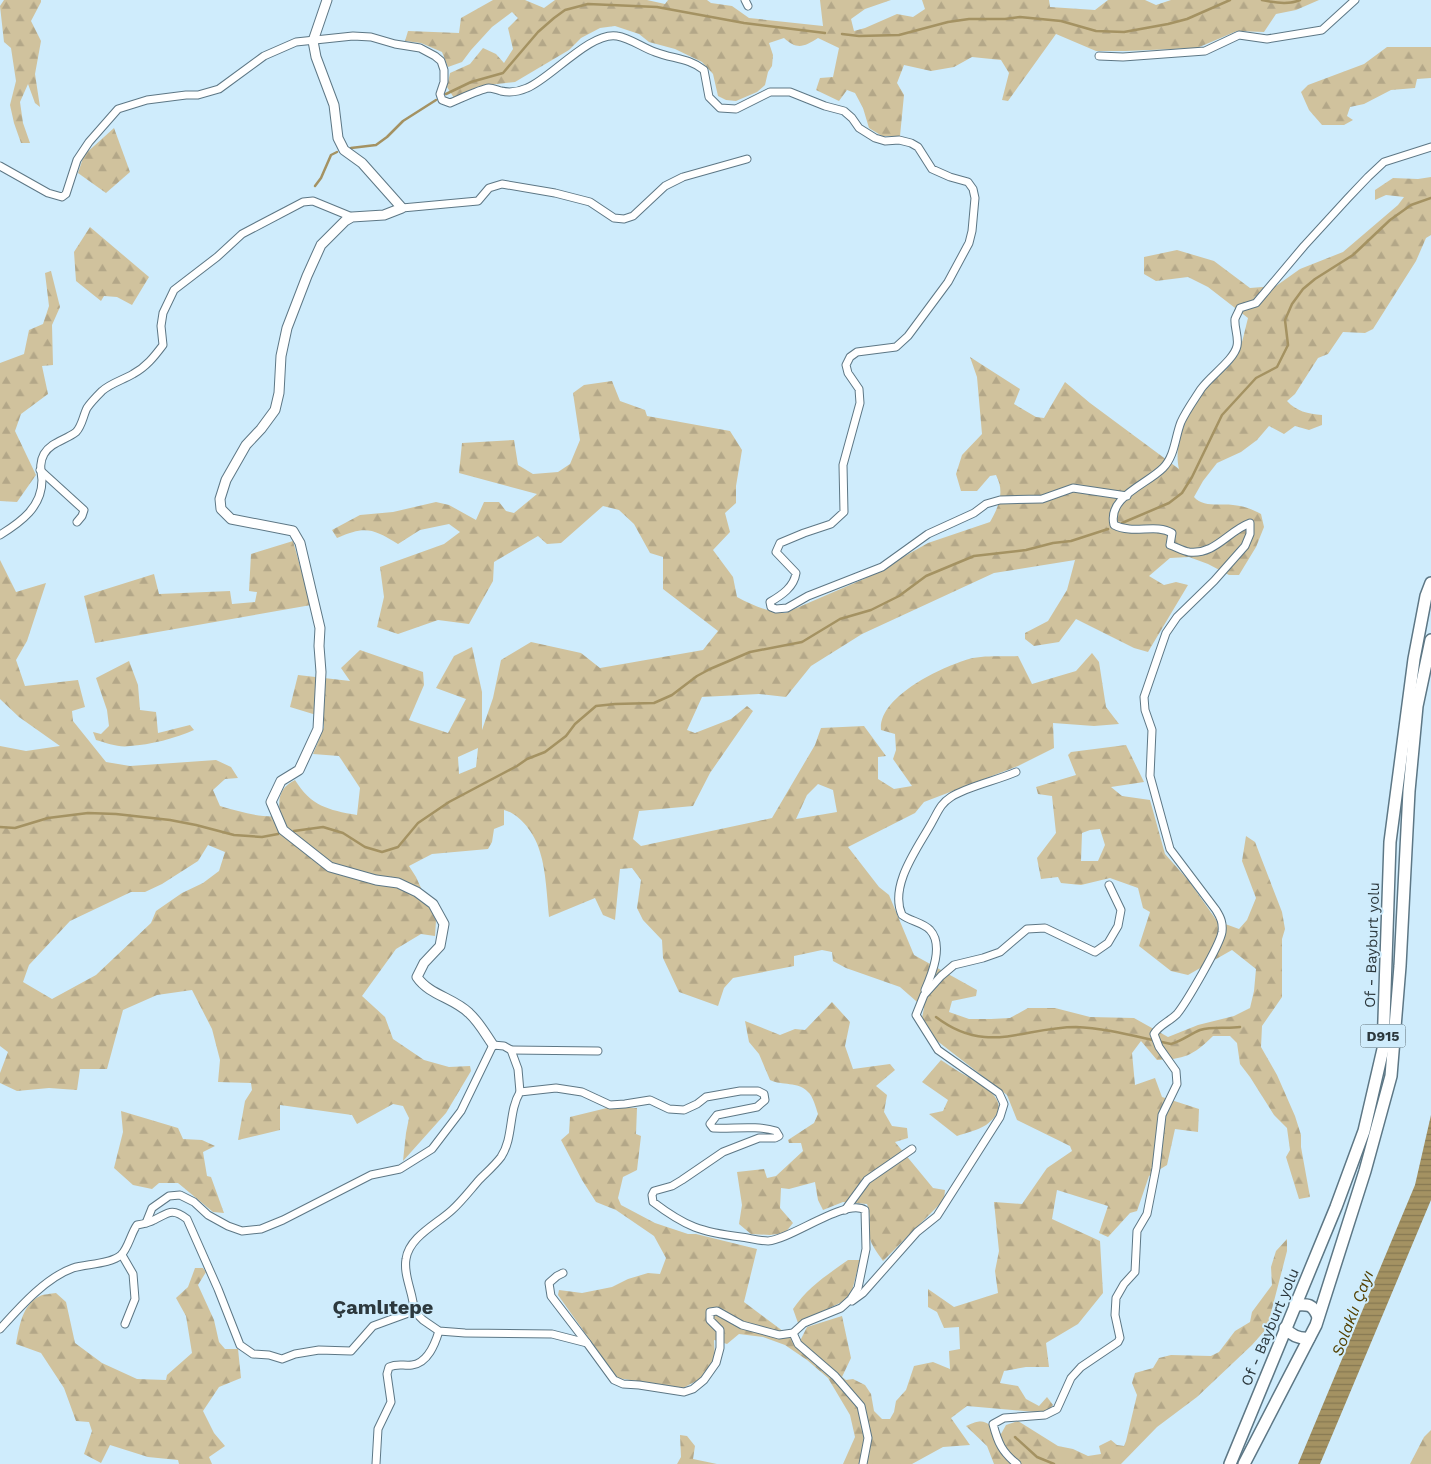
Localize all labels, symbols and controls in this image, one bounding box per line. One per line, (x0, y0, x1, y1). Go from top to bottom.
street label: Of - Bayburt yolu (1361, 882, 1383, 1008)
road number: D915 (1360, 1024, 1406, 1048)
street label: Of - Bayburt yolu (1237, 1266, 1303, 1388)
water label: Solaklı Çayı (1327, 1268, 1377, 1359)
district label: Çamlıtepe (333, 1295, 433, 1319)

